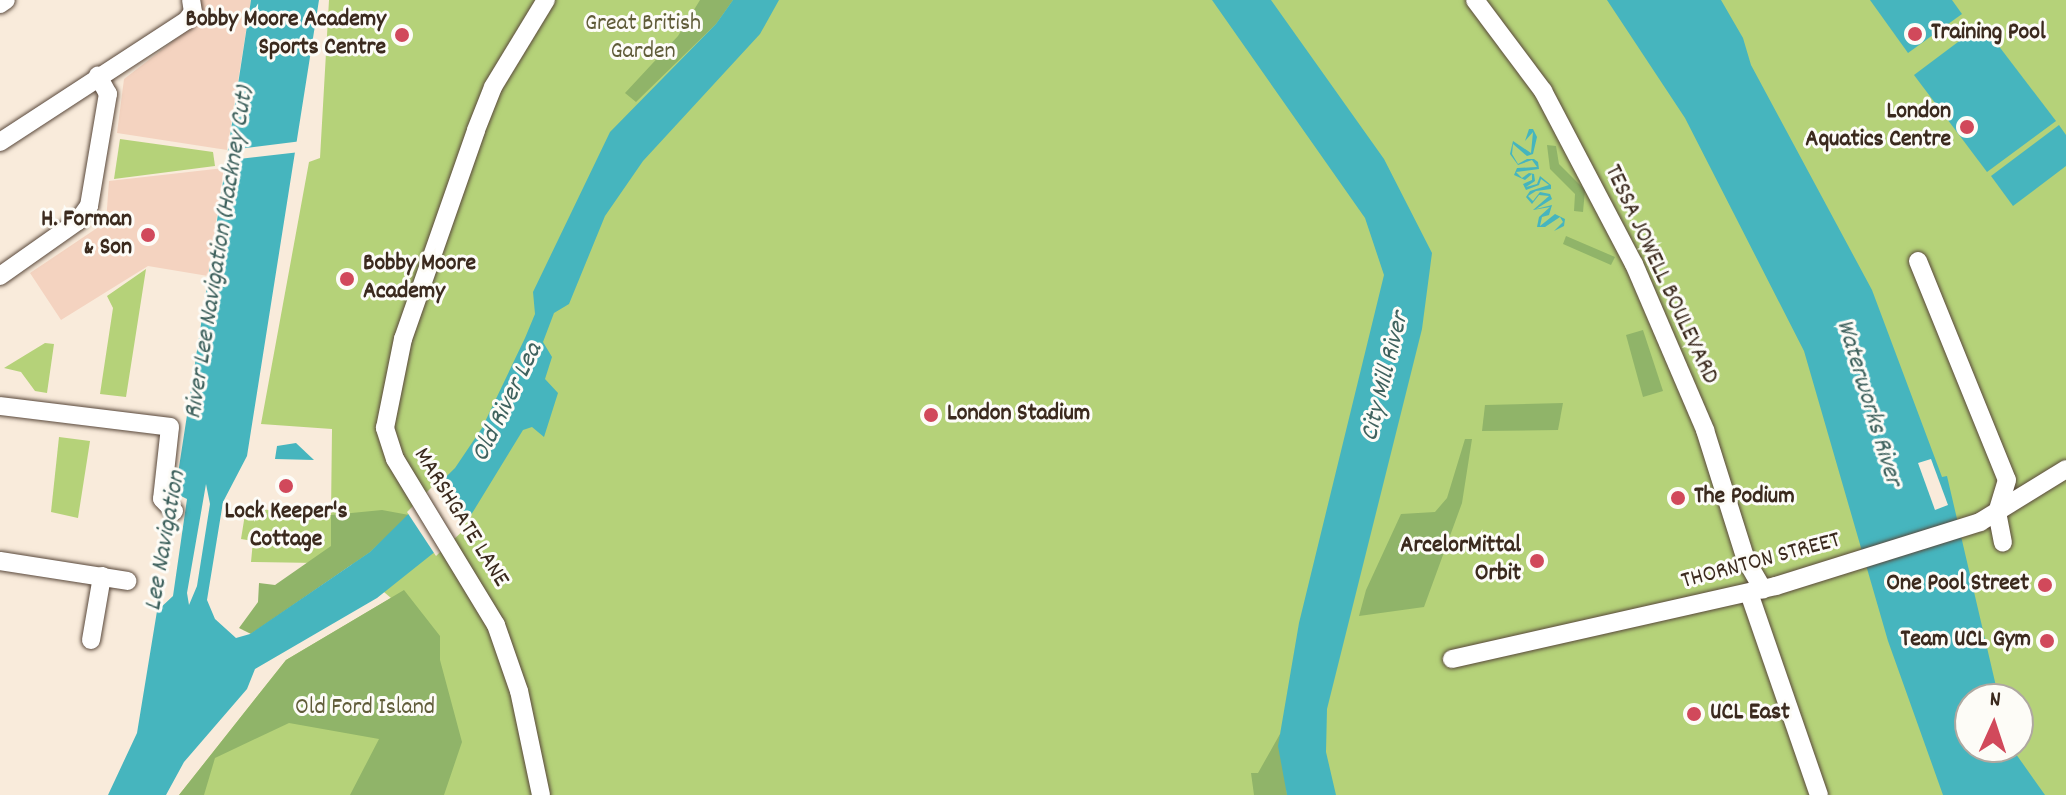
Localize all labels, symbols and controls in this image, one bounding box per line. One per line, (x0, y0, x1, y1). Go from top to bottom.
place label: Bobby Moore Academy Sports Centre (186, 7, 386, 63)
park label: Great British Garden (585, 11, 701, 67)
place label: Training Pool (1931, 20, 2046, 48)
marker: Training Pool (1906, 25, 1924, 43)
marker: Bobby Moore Academy Sports Centre (393, 26, 411, 44)
water label: River Lee Navigation (Hackney Cut) (178, 85, 262, 421)
place label: London Aquatics Centre (1805, 99, 1951, 155)
marker: London Aquatics Centre (1958, 118, 1976, 136)
street label: TESSA JOWELL BOULEVARD (1597, 161, 1723, 389)
place label: H. Forman & Son (41, 207, 132, 263)
marker: H. Forman & Son (139, 226, 157, 244)
place label: Bobby Moore Academy (363, 251, 476, 307)
marker: Bobby Moore Academy (338, 270, 356, 288)
water label: City Mill River (1355, 310, 1417, 444)
water label: Waterworks River (1828, 316, 1908, 490)
water label: Old River Lea (466, 338, 550, 468)
place label: London Stadium (947, 401, 1090, 429)
marker: London Stadium (922, 406, 940, 424)
street label: MARSHGATE LANE (406, 443, 514, 593)
water label: Lee Navigation (138, 469, 194, 613)
marker: Lock Keeper's Cottage (277, 477, 295, 495)
place label: The Podium (1694, 484, 1795, 512)
marker: The Podium (1669, 489, 1687, 507)
place label: Lock Keeper's Cottage (224, 499, 348, 555)
street label: THORNTON STREET (1678, 527, 1844, 597)
place label: ArcelorMittal Orbit (1400, 533, 1521, 589)
marker: ArcelorMittal Orbit (1528, 552, 1546, 570)
place label: One Pool Street (1886, 571, 2029, 599)
marker: One Pool Street (2036, 576, 2054, 594)
place label: Team UCL Gym (1901, 627, 2031, 655)
marker: Team UCL Gym (2038, 632, 2056, 650)
north arrow (1954, 683, 2034, 763)
text: N (1989, 685, 2001, 716)
park label: Old Ford Island (295, 695, 435, 723)
place label: UCL East (1710, 700, 1790, 728)
marker: UCL East (1685, 705, 1703, 723)

